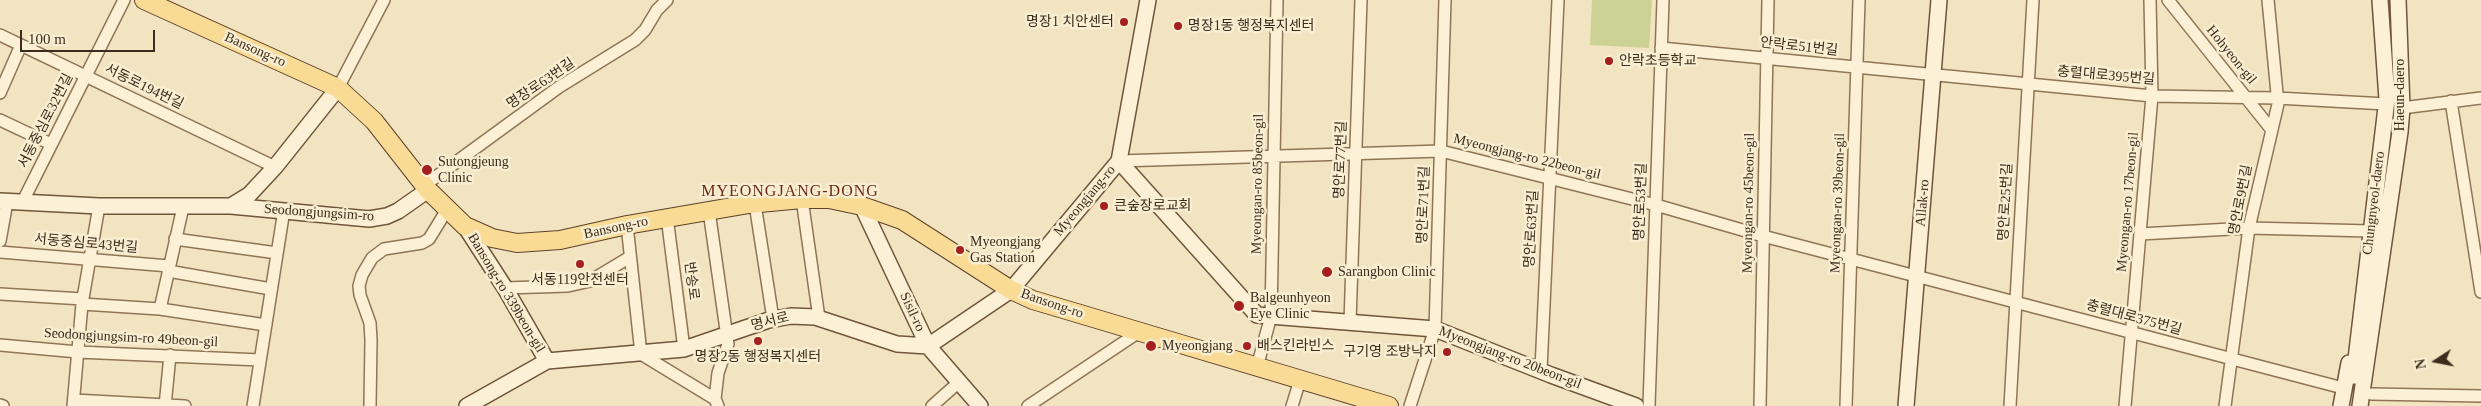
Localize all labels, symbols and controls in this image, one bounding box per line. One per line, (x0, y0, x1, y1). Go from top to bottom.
place label: 명장1 치안센터 (1026, 14, 1114, 30)
marker: 명장1 치안센터 (1118, 16, 1130, 28)
place label: 명장1동 행정복지센터 (1188, 18, 1314, 34)
scale bar (22, 20, 158, 52)
marker: 명장1동 행정복지센터 (1172, 20, 1184, 32)
street label: Hohyeon-gil (2202, 22, 2260, 88)
street label: Bansong-ro (222, 29, 288, 71)
text: 100 m (28, 31, 66, 47)
street label: 안락로51번길 (1759, 35, 1839, 59)
place label: 안락초등학교 (1619, 53, 1696, 69)
street label: 명장로63번길 (504, 55, 578, 113)
marker: 안락초등학교 (1603, 55, 1615, 67)
street label: Haeun-daero (2392, 59, 2408, 131)
street label: 서동로194번길 (102, 61, 186, 113)
street label: 충렬대로395번길 (2056, 63, 2156, 89)
street label: 서동중심로32번길 (15, 71, 77, 171)
street label: Myeongan-ro 85beon-gil (1248, 114, 1268, 254)
street label: 명안로77번길 (1331, 121, 1351, 199)
street label: Myeongjang-ro 22beon-gil (1452, 131, 1602, 183)
street label: Myeongan-ro 17beon-gil (2114, 131, 2142, 273)
street label: Myeongan-ro 45beon-gil (1739, 133, 1759, 273)
street label: Myeongan-ro 39beon-gil (1827, 133, 1849, 273)
street label: Chungnyeol-daero (2359, 150, 2389, 256)
place label: Sutongjeung Clinic (438, 154, 509, 186)
street label: Myeongjang-ro (1051, 162, 1119, 240)
street label: 명안로25번길 (1996, 162, 2016, 242)
marker: Sutongjeung Clinic (420, 163, 434, 177)
street label: 명안로53번길 (1631, 163, 1651, 241)
street label: 명안로9번길 (2226, 163, 2256, 237)
street label: 명안로71번길 (1414, 166, 1434, 244)
street label: Allak-ro (1913, 179, 1933, 227)
district label: MYEONGJANG-DONG (699, 182, 881, 202)
street label: 명안로63번길 (1522, 189, 1542, 269)
place label: 큰숲장로교회 (1114, 198, 1191, 214)
marker: 큰숲장로교회 (1098, 200, 1110, 212)
street label: Seodongjungsim-ro (263, 201, 375, 225)
street label: Bansong-ro (582, 213, 650, 243)
street label: Bansong-ro 339beon-gil (464, 230, 548, 356)
street label: 서동중심로43번길 (33, 231, 139, 257)
place label: Myeongjang Gas Station (970, 234, 1041, 266)
marker: Myeongjang Gas Station (954, 244, 966, 256)
marker: 서동119안전센터 (574, 258, 586, 270)
street label: 반송로 (680, 261, 702, 301)
place label: Sarangbon Clinic (1338, 264, 1436, 280)
marker: Sarangbon Clinic (1320, 265, 1334, 279)
place label: 서동119안전센터 (531, 272, 629, 288)
street label: Bansong-ro (1018, 285, 1086, 323)
street label: Sisil-ro (896, 290, 928, 334)
place label: Balgeunhyeon Eye Clinic (1250, 290, 1331, 322)
street label: 충렬대로375번길 (2084, 297, 2184, 339)
marker: Balgeunhyeon Eye Clinic (1232, 299, 1246, 313)
street label: 명서로 (749, 309, 791, 335)
street label: Myeongjang-ro 20beon-gil (1436, 323, 1584, 393)
street label: Seodongjungsim-ro 49beon-gil (43, 325, 219, 351)
marker: 명장2동 행정복지센터 (752, 335, 764, 347)
north arrow (2411, 336, 2461, 386)
place label: Myeongjang (1162, 338, 1233, 354)
place label: 배스킨라빈스 (1257, 338, 1334, 354)
marker: Myeongjang (1144, 339, 1158, 353)
marker: 배스킨라빈스 (1241, 340, 1253, 352)
place label: 구기영 조방낙지 (1343, 344, 1437, 360)
marker: 구기영 조방낙지 (1441, 346, 1453, 358)
place label: 명장2동 행정복지센터 (695, 349, 821, 365)
text: N (2412, 358, 2429, 370)

